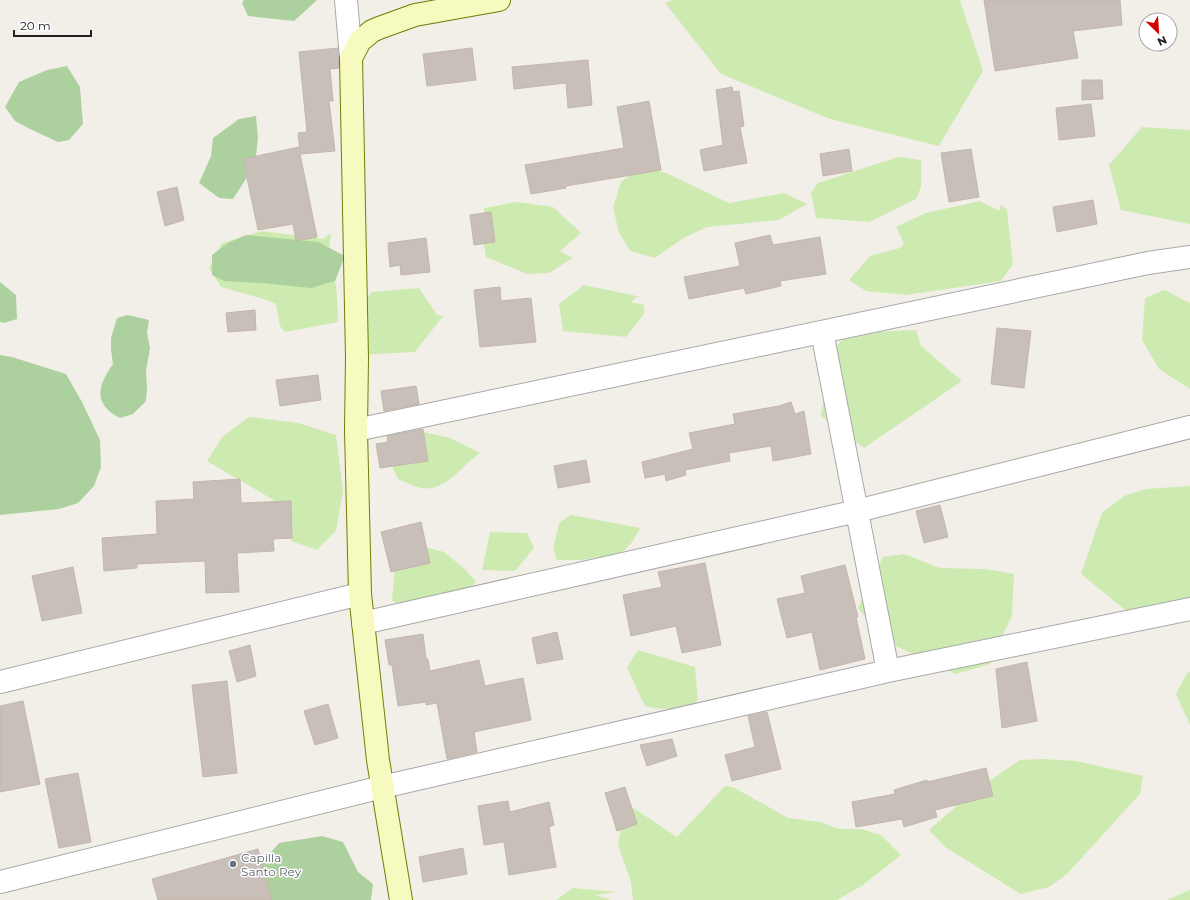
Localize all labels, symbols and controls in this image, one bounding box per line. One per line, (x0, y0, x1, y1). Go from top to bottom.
scale bar (14, 12, 91, 38)
north arrow (1138, 12, 1178, 52)
text: 20 m (20, 18, 51, 33)
text: N (1155, 33, 1169, 49)
place label: Capilla Santo Rey (241, 850, 302, 879)
marker: Capilla Santo Rey (228, 859, 238, 869)

